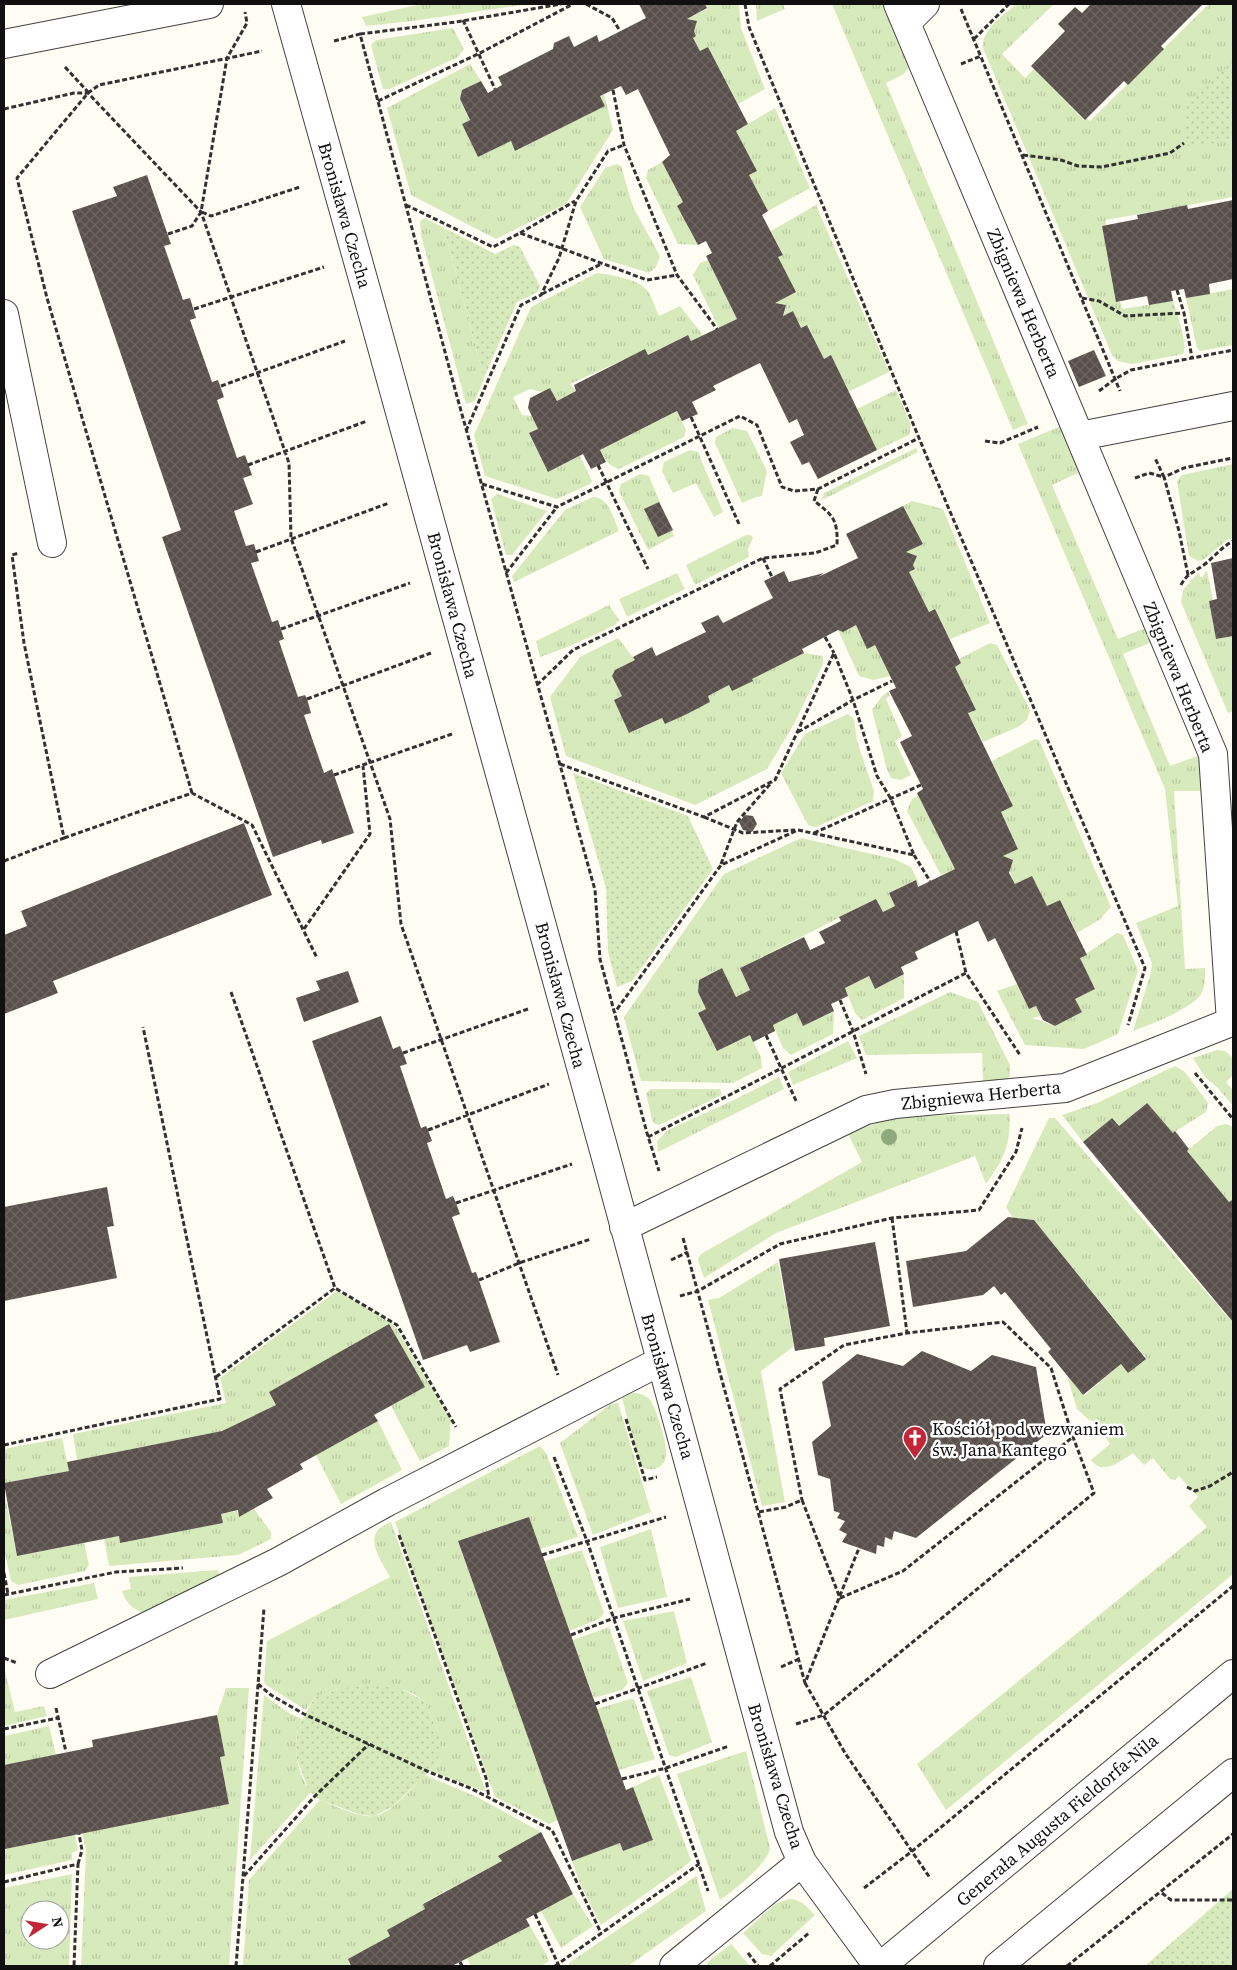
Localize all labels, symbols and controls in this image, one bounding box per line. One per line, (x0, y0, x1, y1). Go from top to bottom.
street label: Bronisława Czecha (312, 139, 378, 292)
street label: Zbigniewa Herberta (981, 224, 1067, 382)
street label: Bronisława Czecha (421, 529, 485, 682)
street label: Zbigniewa Herberta (1137, 598, 1221, 757)
street label: Bronisława Czecha (529, 919, 593, 1072)
street label: Zbigniewa Herberta (900, 1074, 1063, 1116)
street label: Bronisława Czecha (635, 1310, 701, 1463)
place label: Kościół pod wezwaniem św. Jana Kantego (932, 1416, 1125, 1462)
church icon: Kościół pod wezwaniem św. Jana Kantego (902, 1425, 928, 1459)
street label: Bronisława Czecha (742, 1700, 810, 1852)
street label: Generała Augusta Fieldorfa-Nila (951, 1727, 1164, 1912)
north arrow (20, 1900, 70, 1950)
text: N (47, 1915, 69, 1929)

